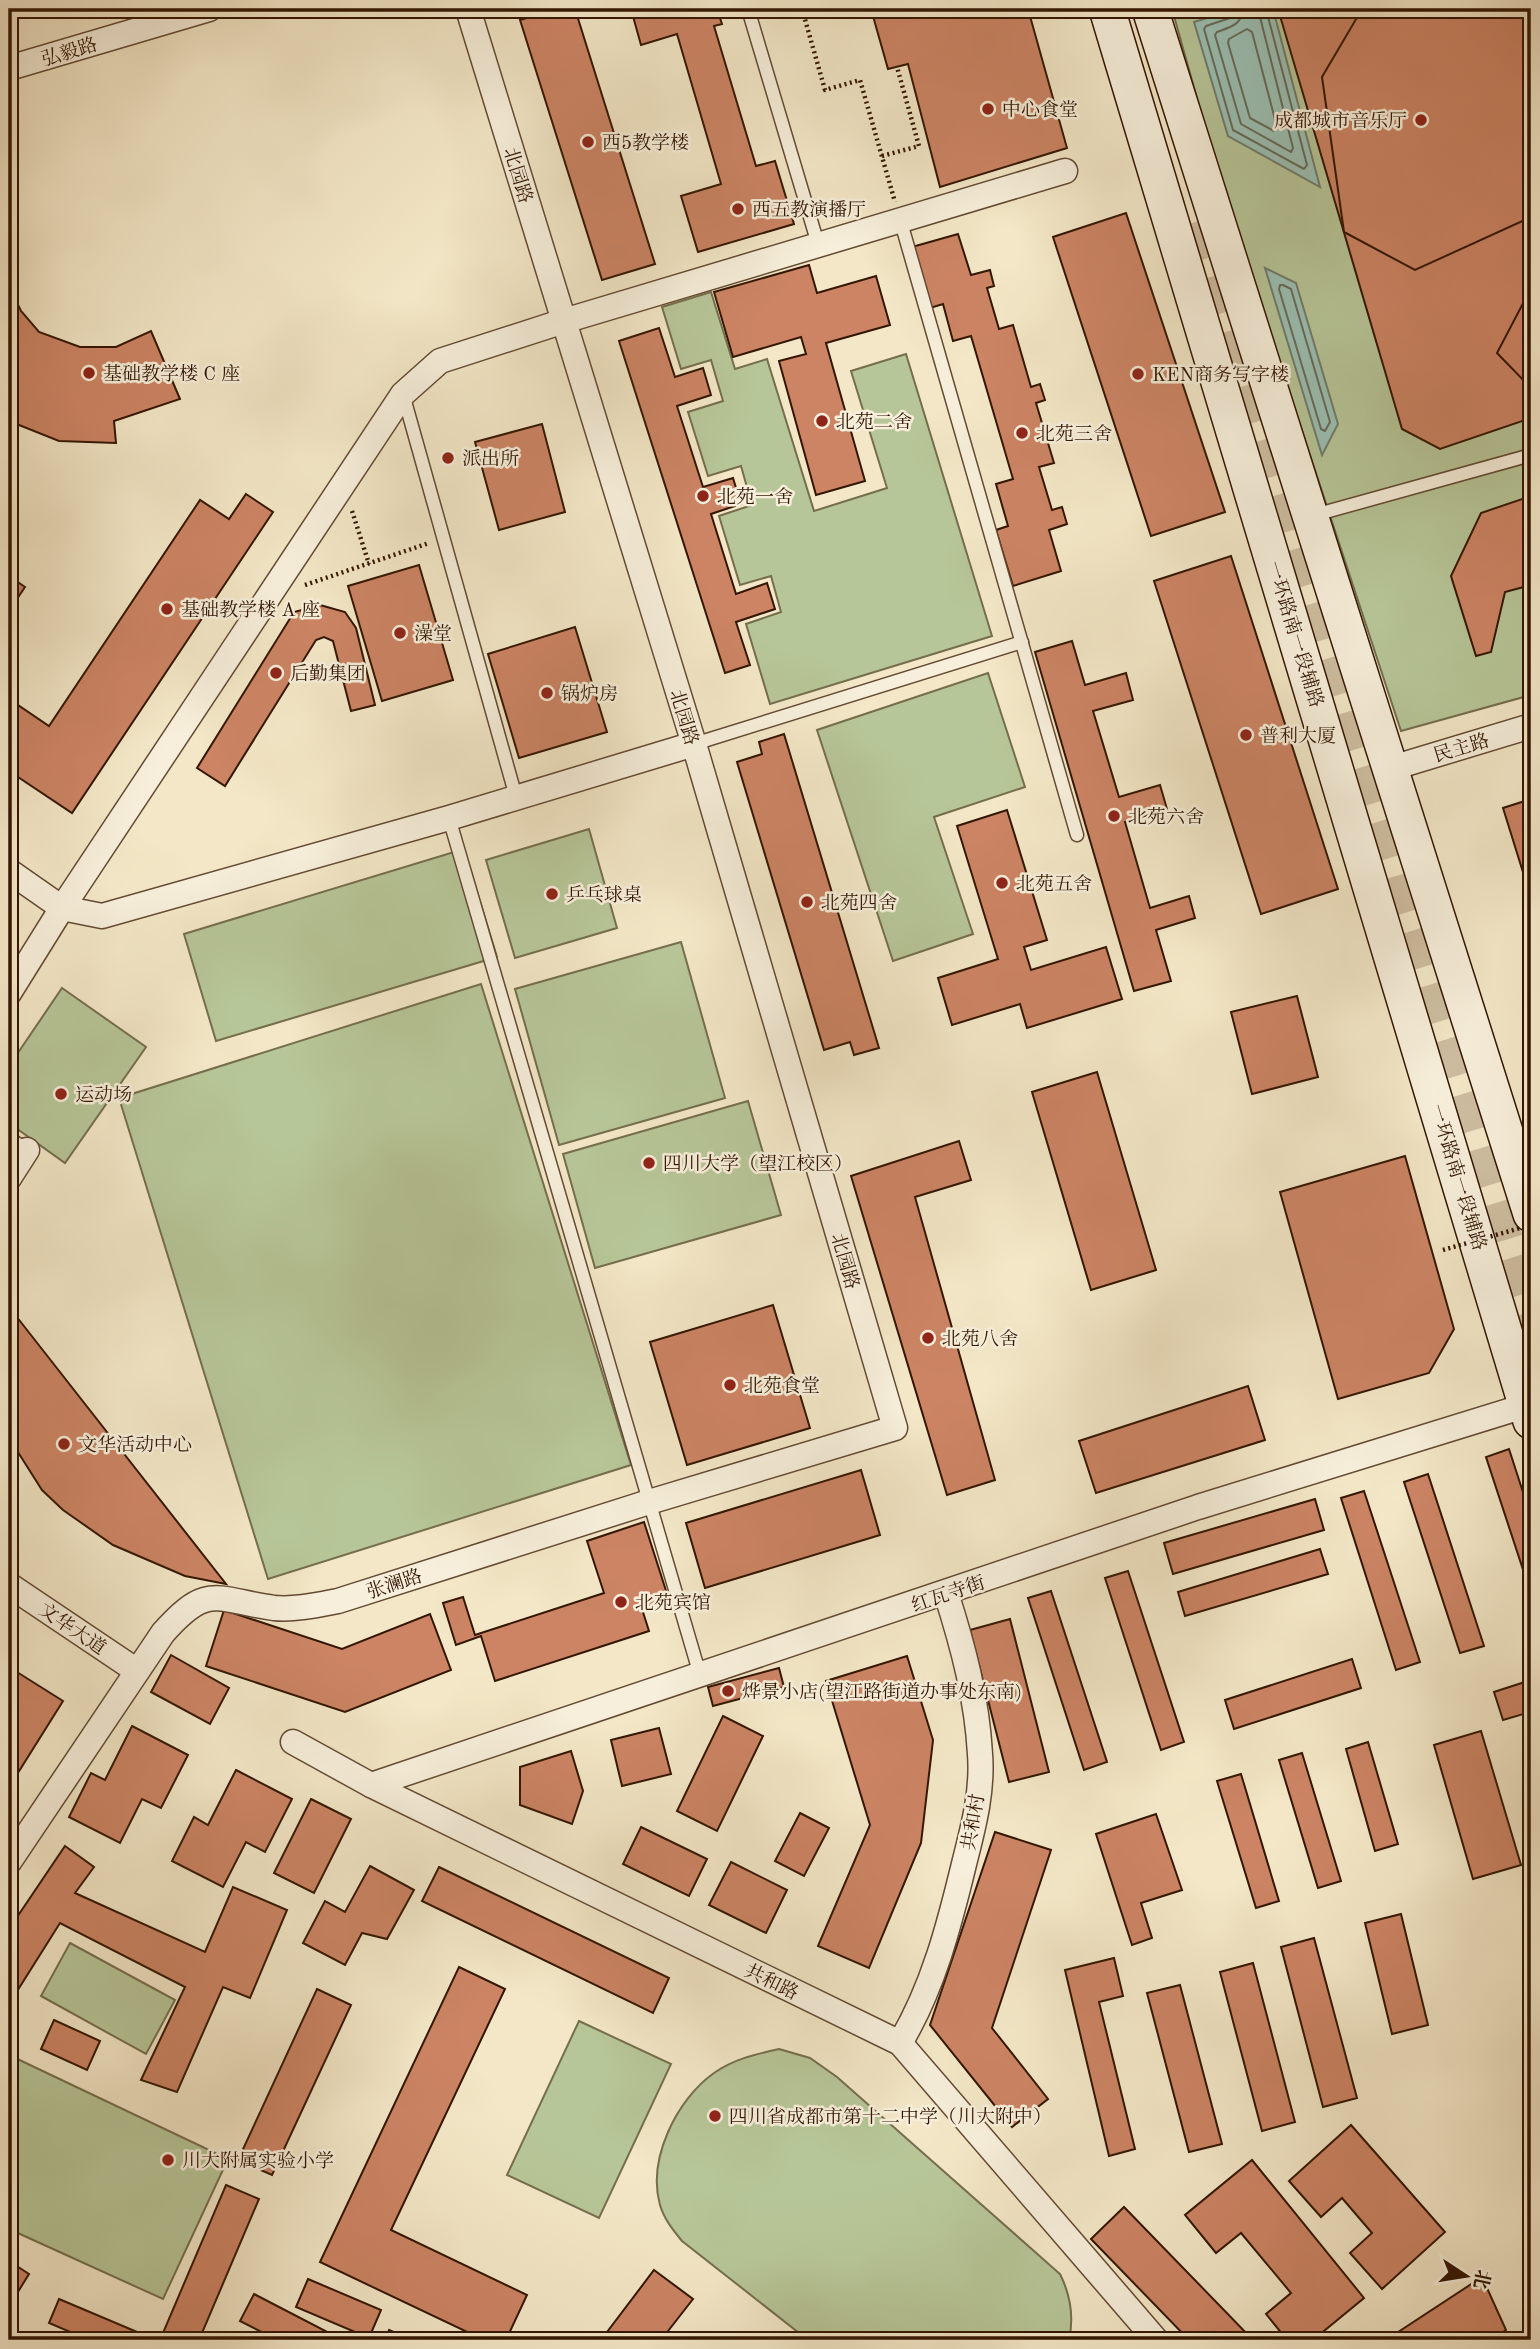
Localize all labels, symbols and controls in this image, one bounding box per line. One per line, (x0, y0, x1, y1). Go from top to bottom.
street label: 弘毅路 (39, 34, 100, 71)
place label: 中心食堂 (1002, 100, 1078, 121)
marker: 中心食堂 (980, 101, 996, 117)
place label: 成都城市音乐厅 (1274, 111, 1407, 132)
marker: 成都城市音乐厅 (1413, 112, 1429, 128)
place label: 西5教学楼 (602, 132, 689, 154)
marker: 西5教学楼 (580, 134, 596, 150)
street label: 北园路 (499, 145, 536, 206)
place label: 西五教演播厅 (752, 199, 866, 221)
marker: 西五教演播厅 (730, 201, 746, 217)
place label: 基础教学楼 C 座 (103, 363, 240, 385)
place label: KEN商务写字楼 (1152, 364, 1289, 386)
marker: 基础教学楼 C 座 (81, 365, 97, 381)
marker: KEN商务写字楼 (1130, 366, 1146, 382)
place label: 北苑二舍 (836, 412, 912, 433)
marker: 北苑二舍 (814, 413, 830, 429)
place label: 北苑三舍 (1036, 424, 1112, 445)
marker: 北苑三舍 (1014, 425, 1030, 441)
place label: 派出所 (462, 448, 519, 470)
marker: 派出所 (440, 450, 456, 466)
place label: 北苑一舍 (717, 487, 793, 508)
marker: 北苑一舍 (695, 488, 711, 504)
street label: 一环路南一段辅路 (1262, 558, 1328, 710)
place label: 基础教学楼 A 座 (181, 599, 320, 621)
marker: 基础教学楼 A 座 (159, 601, 175, 617)
place label: 澡堂 (414, 623, 452, 645)
marker: 澡堂 (392, 625, 408, 641)
place label: 后勤集团 (290, 663, 366, 685)
marker: 后勤集团 (268, 665, 284, 681)
place label: 锅炉房 (561, 683, 618, 705)
marker: 锅炉房 (539, 685, 555, 701)
street label: 北园路 (665, 687, 702, 748)
place label: 普利大厦 (1260, 725, 1336, 747)
marker: 普利大厦 (1238, 727, 1254, 743)
street label: 民主路 (1431, 730, 1492, 767)
place label: 北苑六舍 (1128, 807, 1204, 828)
marker: 北苑六舍 (1106, 808, 1122, 824)
place label: 北苑五舍 (1016, 874, 1092, 895)
marker: 北苑五舍 (994, 875, 1010, 891)
place label: 乒乓球桌 (566, 885, 642, 906)
marker: 乒乓球桌 (544, 886, 560, 902)
place label: 北苑四舍 (821, 893, 897, 914)
marker: 北苑四舍 (799, 894, 815, 910)
place label: 运动场 (75, 1085, 132, 1106)
marker: 运动场 (53, 1086, 69, 1102)
street label: 一环路南一段辅路 (1425, 1101, 1491, 1253)
place label: 四川大学（望江校区） (663, 1153, 853, 1175)
marker: 四川大学（望江校区） (641, 1155, 657, 1171)
street label: 北园路 (827, 1231, 863, 1292)
place label: 北苑八舍 (942, 1329, 1018, 1350)
marker: 北苑八舍 (920, 1330, 936, 1346)
place label: 北苑食堂 (744, 1376, 820, 1397)
marker: 北苑食堂 (722, 1377, 738, 1393)
place label: 文华活动中心 (78, 1435, 192, 1456)
marker: 文华活动中心 (56, 1436, 72, 1452)
street label: 张澜路 (364, 1565, 425, 1603)
street label: 红瓦寺街 (909, 1572, 988, 1617)
place label: 北苑宾馆 (635, 1592, 711, 1614)
marker: 北苑宾馆 (613, 1594, 629, 1610)
street label: 文华大道 (35, 1598, 110, 1659)
place label: 烨景小店(望江路街道办事处东南) (742, 1681, 1022, 1703)
marker: 烨景小店(望江路街道办事处东南) (720, 1683, 736, 1699)
street label: 共和村 (958, 1792, 989, 1852)
street label: 共和路 (741, 1960, 802, 2004)
place label: 四川省成都市第十二中学（川大附中） (729, 2106, 1052, 2128)
marker: 四川省成都市第十二中学（川大附中） (707, 2108, 723, 2124)
place label: 川大附属实验小学 (182, 2150, 334, 2172)
marker: 川大附属实验小学 (160, 2152, 176, 2168)
north arrow (1432, 2240, 1502, 2310)
text: 北 (1469, 2268, 1493, 2291)

